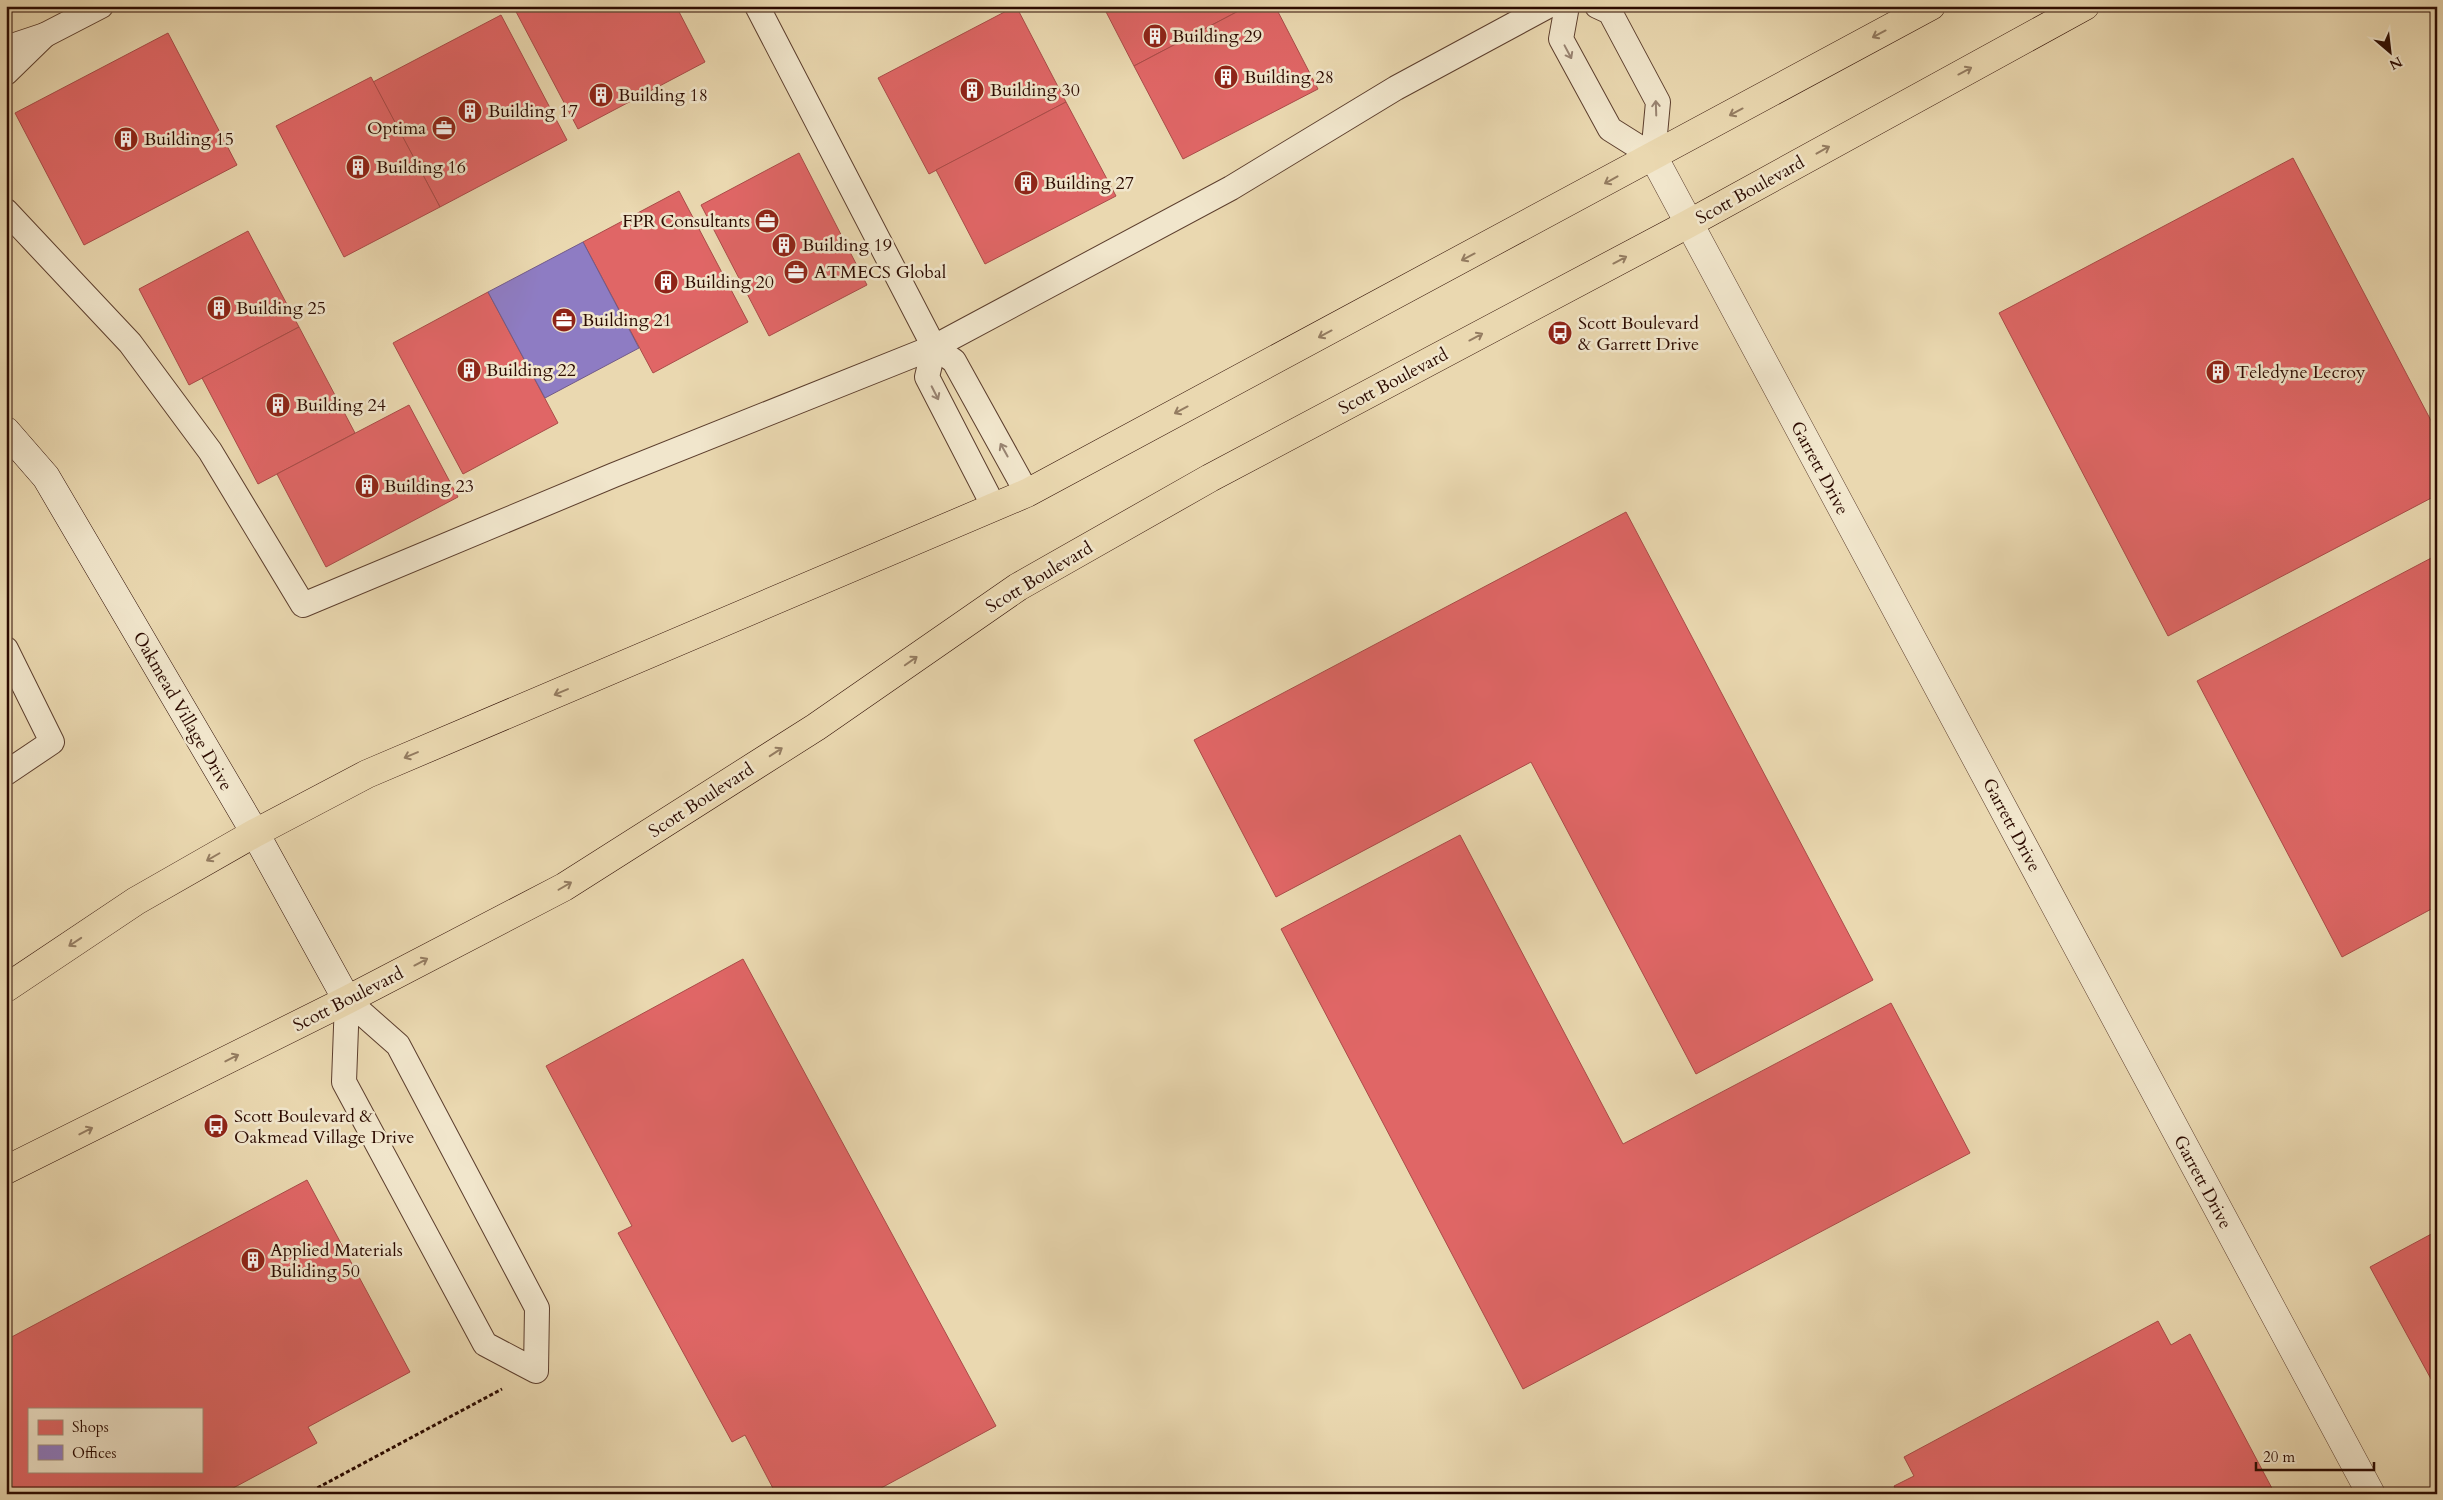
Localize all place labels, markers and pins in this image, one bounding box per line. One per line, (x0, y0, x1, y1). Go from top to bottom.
building icon: Building 29 (1142, 23, 1168, 49)
place label: Building 29 (1172, 24, 1262, 49)
building icon: Building 28 (1213, 64, 1239, 90)
place label: Building 28 (1244, 65, 1334, 90)
building icon: Building 30 (959, 77, 985, 103)
place label: Building 30 (990, 78, 1080, 103)
building icon: Building 18 (588, 82, 614, 108)
place label: Building 18 (618, 83, 708, 108)
building icon: Building 17 (457, 98, 483, 124)
place label: Building 17 (488, 99, 578, 124)
office icon: Optima (431, 115, 457, 141)
place label: Optima (367, 116, 426, 141)
building icon: Building 15 (113, 126, 139, 152)
place label: Building 15 (144, 127, 234, 152)
building icon: Building 16 (345, 154, 371, 180)
place label: Building 16 (376, 155, 466, 180)
building icon: Building 27 (1013, 170, 1039, 196)
place label: Building 27 (1044, 171, 1134, 196)
office icon: FPR Consultants (754, 208, 780, 234)
place label: FPR Consultants (622, 209, 750, 234)
building icon: Building 19 (771, 232, 797, 258)
place label: Building 19 (802, 233, 892, 258)
office icon: ATMECS Global (783, 259, 809, 285)
place label: ATMECS Global (814, 260, 947, 285)
building icon: Building 20 (653, 269, 679, 295)
place label: Building 20 (684, 270, 774, 295)
building icon: Building 25 (206, 295, 232, 321)
place label: Building 25 (236, 296, 326, 321)
office icon: Building 21 (551, 307, 577, 333)
place label: Building 21 (582, 308, 672, 333)
place label: Scott Boulevard & Garrett Drive (1578, 311, 1699, 357)
bus stop icon: Scott Boulevard & Garrett Drive (1547, 320, 1573, 346)
building icon: Building 22 (456, 357, 482, 383)
place label: Building 22 (486, 358, 576, 383)
building icon: Teledyne Lecroy (2205, 359, 2231, 385)
place label: Teledyne Lecroy (2236, 360, 2366, 385)
building icon: Building 24 (265, 392, 291, 418)
place label: Building 24 (296, 393, 386, 418)
building icon: Building 23 (354, 473, 380, 499)
place label: Building 23 (384, 474, 474, 499)
place label: Scott Boulevard & Oakmead Village Drive (234, 1104, 414, 1150)
bus stop icon: Scott Boulevard & Oakmead Village Drive (203, 1113, 229, 1139)
place label: Applied Materials Buliding 50 (270, 1238, 403, 1284)
building icon: Applied Materials Buliding 50 (240, 1247, 266, 1273)

